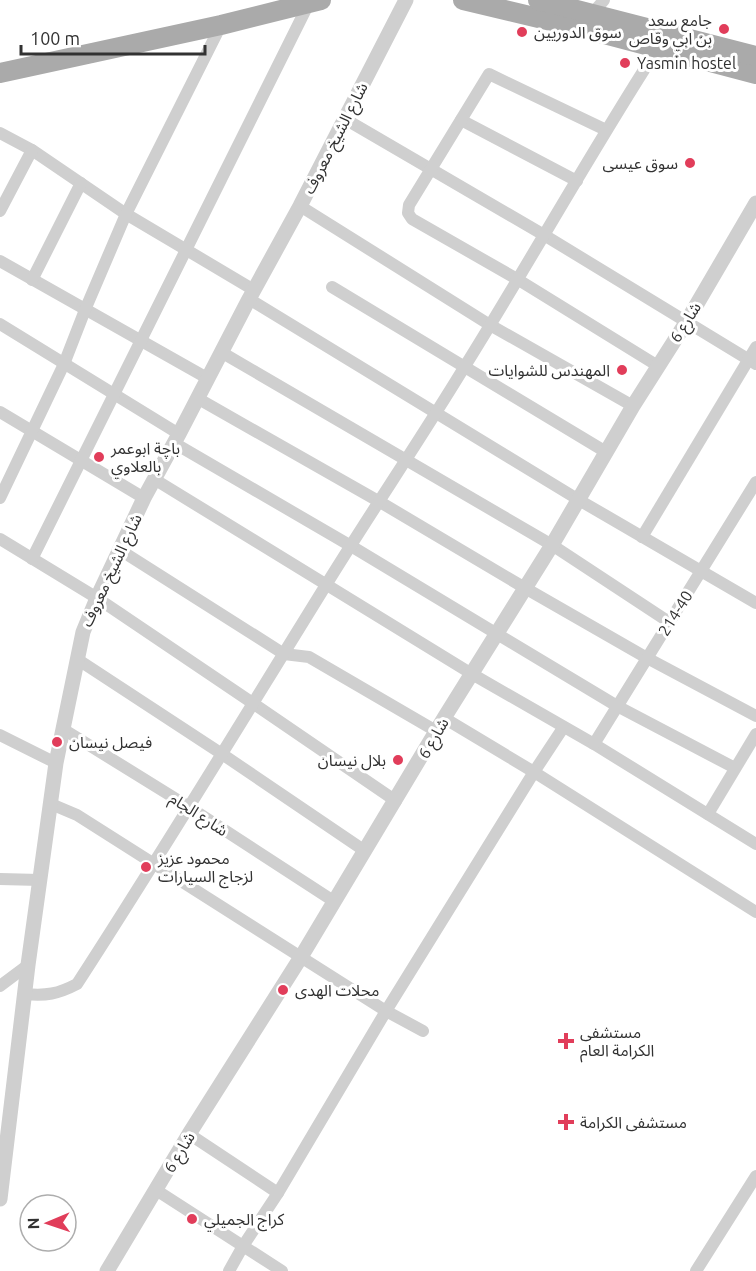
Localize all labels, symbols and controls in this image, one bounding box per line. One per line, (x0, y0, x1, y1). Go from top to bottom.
place label: جامع سعد بن ابي وقاص (629, 11, 712, 51)
scale bar (21, 18, 206, 56)
marker: جامع سعد بن ابي وقاص (717, 22, 731, 36)
place label: سوق الدوريين (534, 23, 622, 42)
marker: سوق الدوريين (515, 25, 529, 39)
text: 100 m (30, 28, 80, 48)
place label: Yasmin hostel (637, 54, 736, 72)
marker: Yasmin hostel (618, 56, 632, 70)
street label: شارع الشيخ معروف (299, 79, 374, 198)
place label: سوق عيسى (602, 154, 678, 173)
marker: سوق عيسى (683, 156, 697, 170)
street label: شارع 6 (666, 299, 708, 347)
place label: المهندس للشوايات (488, 361, 610, 380)
marker: المهندس للشوايات (615, 363, 629, 377)
place label: باچة ابوعمر بالعلاوي (110, 439, 180, 479)
marker: باچة ابوعمر بالعلاوي (92, 450, 106, 464)
street label: شارع الشيخ معروف (77, 511, 149, 631)
street label: 214-40 (654, 587, 696, 639)
street label: شارع 6 (414, 714, 455, 764)
place label: فيصل نيسان (69, 733, 152, 752)
marker: فيصل نيسان (50, 735, 64, 749)
place label: بلال نيسان (318, 751, 386, 771)
marker: بلال نيسان (391, 753, 405, 767)
street label: شارع الجام (164, 789, 231, 843)
place label: محمود عزيز لزجاج السيارات (157, 849, 253, 889)
marker: محمود عزيز لزجاج السيارات (139, 860, 153, 874)
place label: محلات الهدى (295, 981, 379, 1000)
marker: محلات الهدى (276, 983, 290, 997)
place label: مستشفى الكرامة العام (580, 1023, 654, 1063)
marker: مستشفى الكرامة العام (557, 1032, 575, 1050)
marker: مستشفى الكرامة (557, 1113, 575, 1131)
place label: مستشفى الكرامة (580, 1113, 687, 1132)
street label: شارع 6 (160, 1129, 201, 1178)
north arrow (18, 1193, 78, 1253)
place label: كراج الجميلي (204, 1210, 285, 1232)
marker: كراج الجميلي (185, 1212, 199, 1226)
text: N (24, 1217, 42, 1230)

